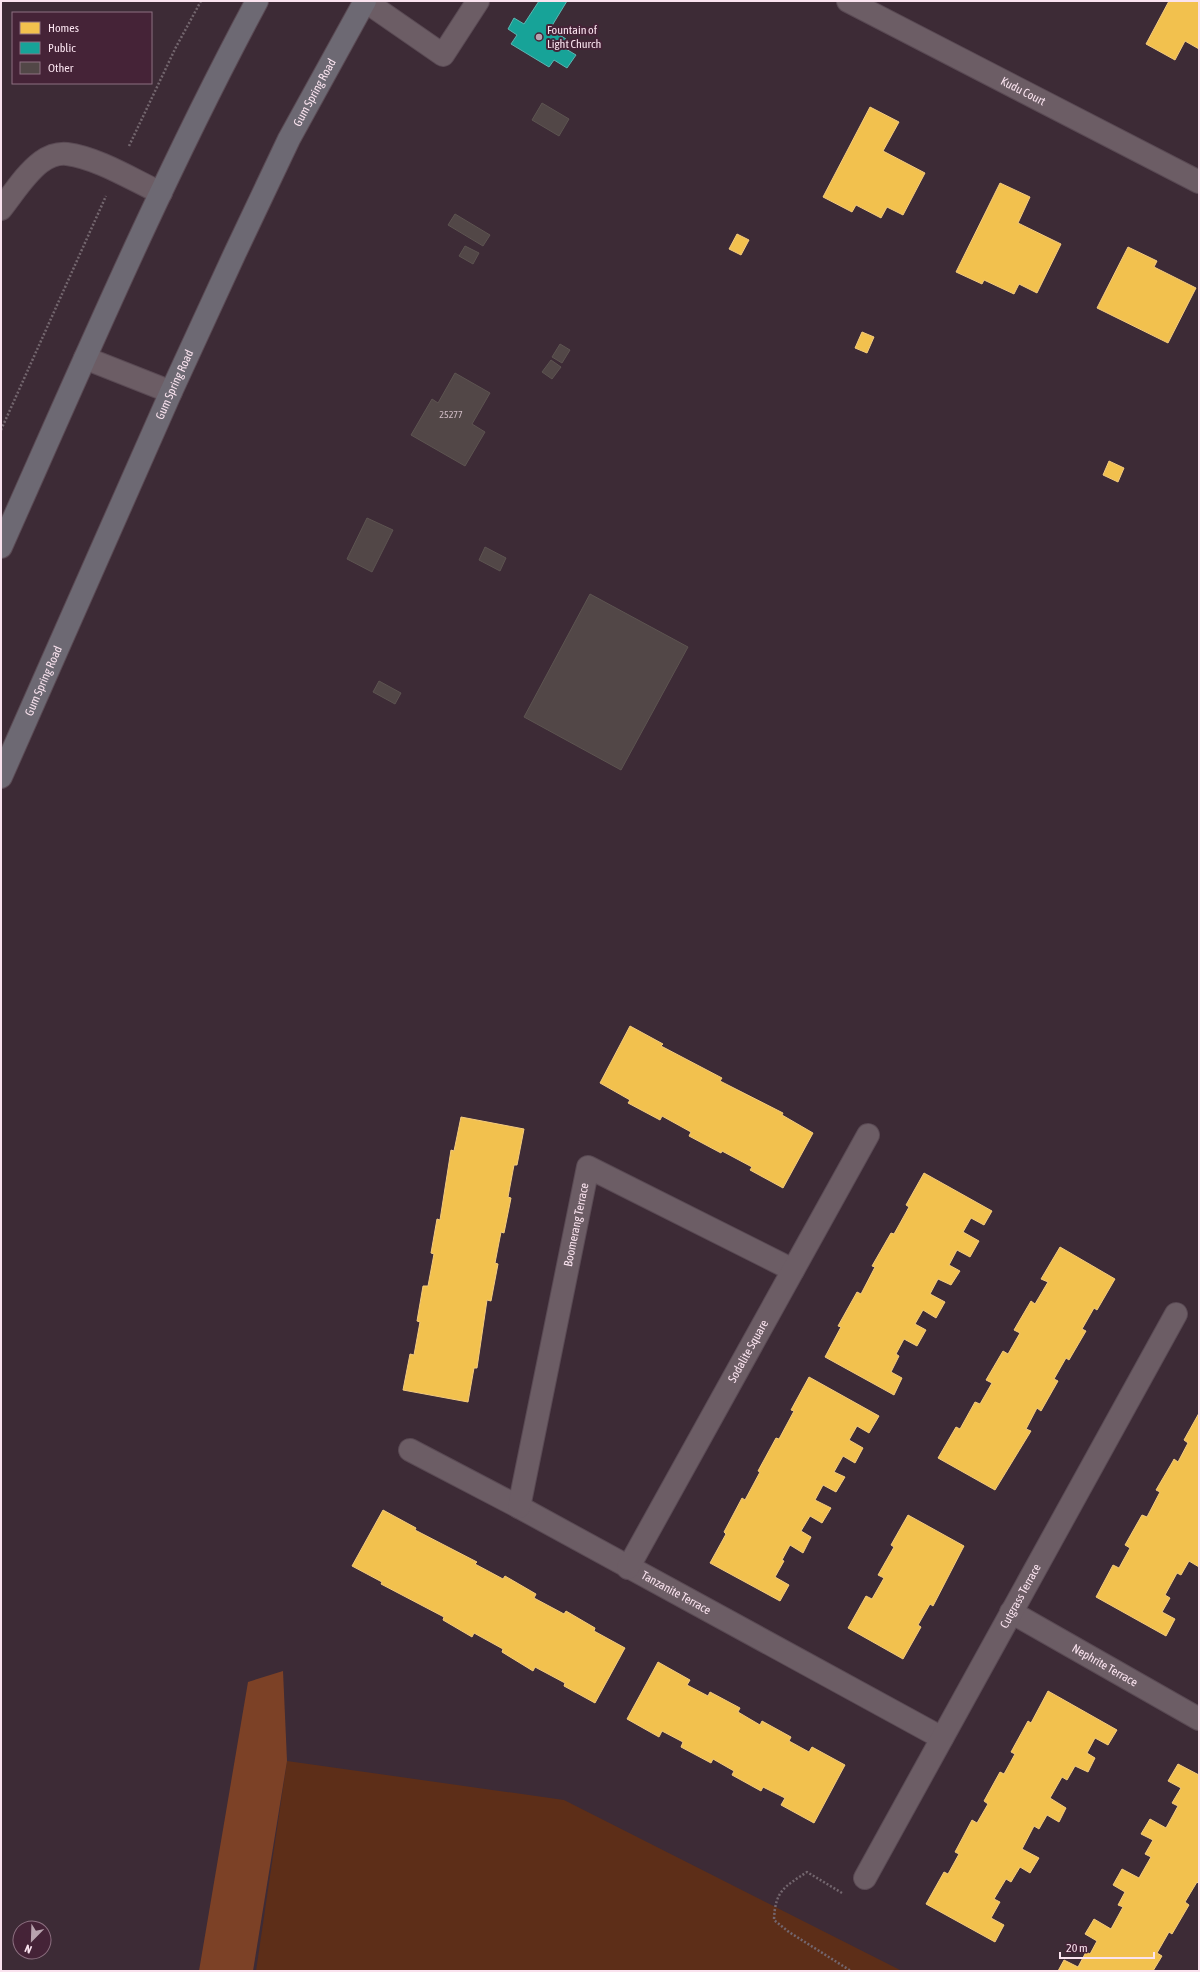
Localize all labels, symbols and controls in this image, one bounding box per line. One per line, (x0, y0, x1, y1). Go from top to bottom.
legend (12, 12, 152, 84)
text: Homes (48, 21, 79, 35)
place label: Fountain of Light Church (547, 23, 601, 51)
marker: Fountain of Light Church (534, 32, 544, 42)
text: Public (48, 41, 76, 55)
street label: Gum Spring Road (290, 56, 339, 129)
text: Other (48, 61, 74, 75)
street label: Kudu Court (998, 74, 1048, 109)
street label: Gum Spring Road (153, 348, 196, 422)
house number: 25277 (439, 409, 463, 420)
street label: Gum Spring Road (22, 644, 65, 718)
street label: Boomerang Terrace (561, 1182, 592, 1268)
street label: Sodalite Square (725, 1317, 771, 1385)
street label: Cutgrass Terrace (997, 1561, 1044, 1631)
street label: Tanzanite Terrace (639, 1568, 713, 1617)
street label: Nephrite Terrace (1070, 1641, 1140, 1690)
north arrow (12, 1920, 52, 1960)
scale bar (1060, 1934, 1154, 1960)
text: 20 m (1066, 1941, 1088, 1955)
text: N (23, 1942, 33, 1956)

